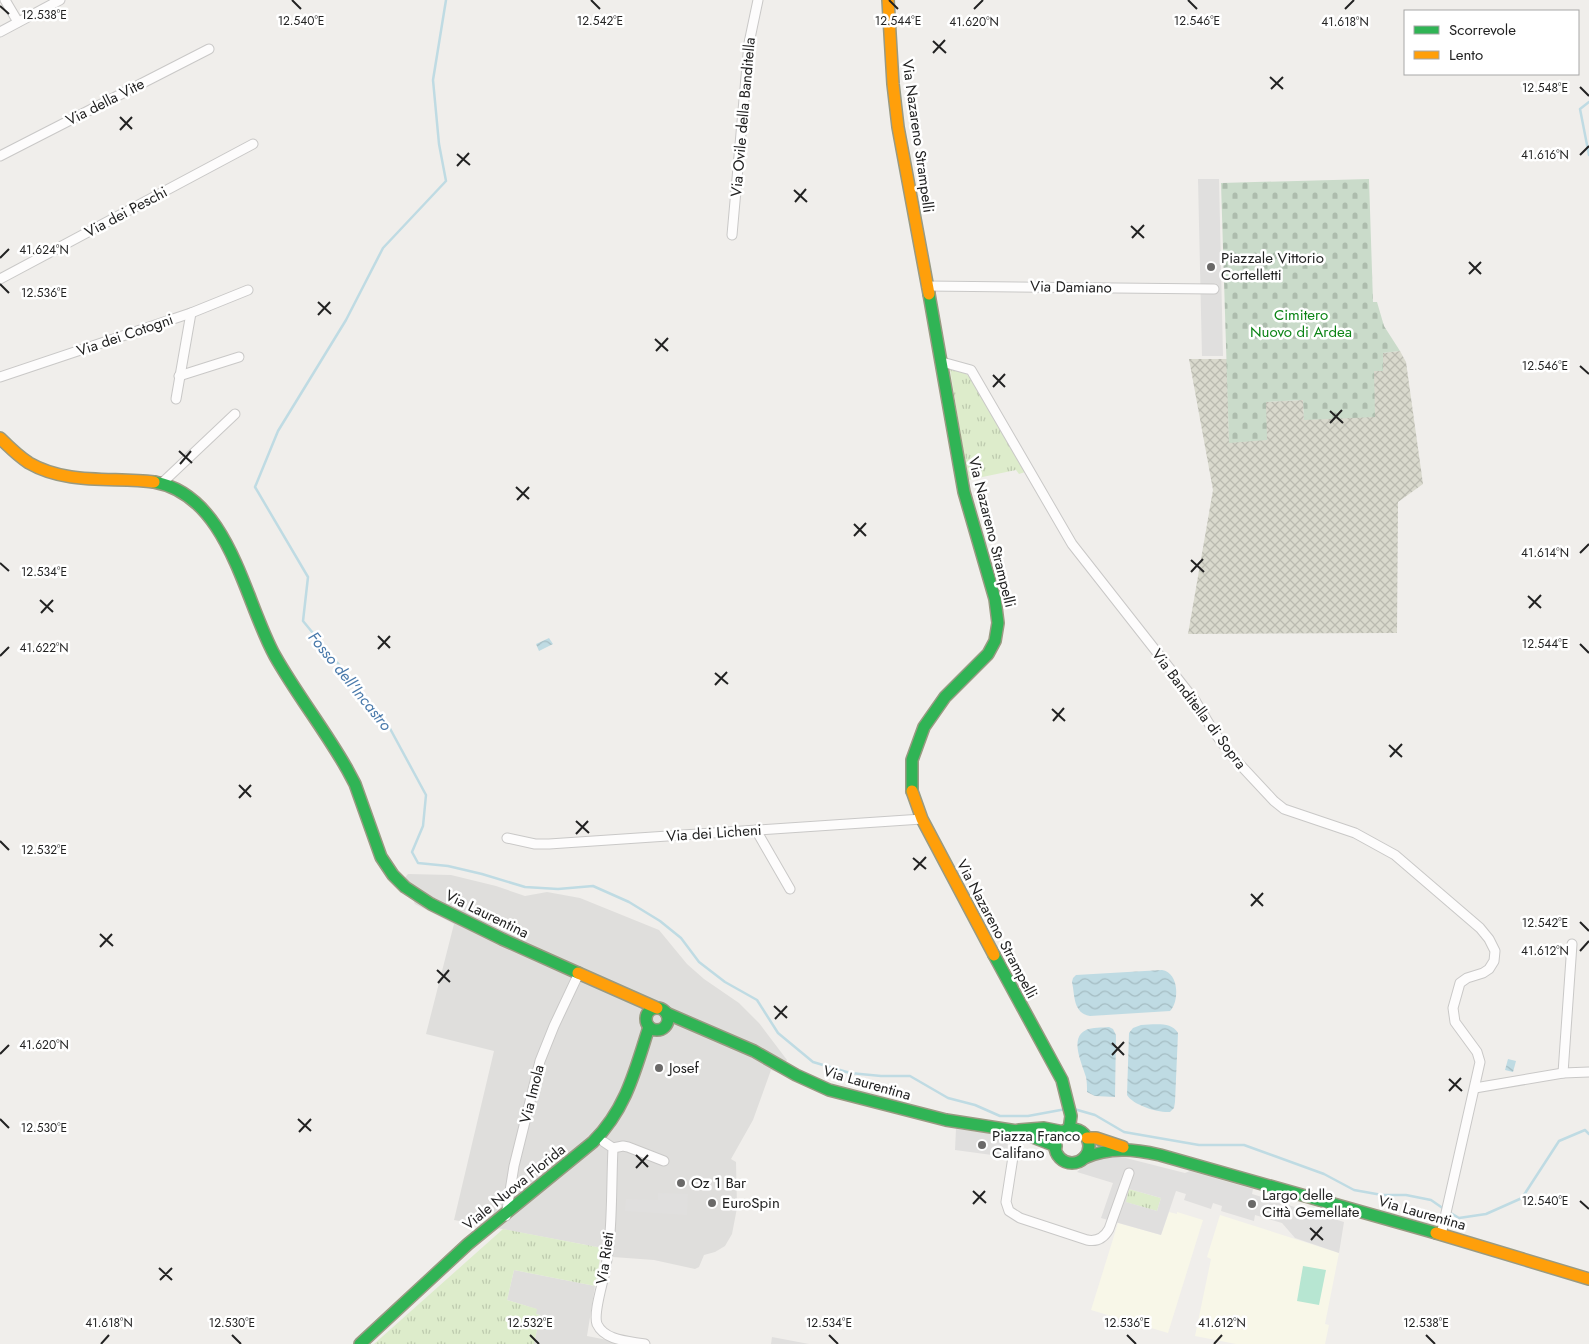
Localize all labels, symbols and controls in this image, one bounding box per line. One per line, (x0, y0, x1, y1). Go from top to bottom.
text: 12.538°E (21, 6, 67, 24)
legend (1404, 10, 1579, 75)
text: 12.540°E (278, 12, 324, 30)
text: 12.542°E (577, 12, 623, 30)
text: 12.544°E (875, 12, 921, 30)
text: 12.546°E (1174, 12, 1220, 30)
text: 41.620°N (949, 13, 999, 31)
text: 41.618°N (1321, 13, 1369, 31)
text: Scorrevole (1449, 19, 1516, 41)
street label: Via Ovile della Banditella (725, 36, 761, 198)
text: Lento (1449, 44, 1483, 66)
street label: Via Nazareno Strampelli (896, 58, 940, 214)
street label: Via della Vite (62, 73, 148, 131)
text: 12.548°E (1522, 79, 1568, 97)
text: 41.616°N (1521, 146, 1569, 164)
street label: Via dei Peschi (81, 181, 171, 243)
text: 41.624°N (19, 241, 69, 259)
place label: Piazzale Vittorio Cortelletti (1221, 247, 1324, 286)
marker: Piazzale Vittorio Cortelletti (1205, 261, 1217, 273)
street label: Via Damiano (1030, 275, 1112, 299)
text: 12.536°E (21, 284, 67, 302)
park label: Cimitero Nuovo di Ardea (1250, 304, 1352, 343)
street label: Via dei Cotogni (74, 308, 176, 362)
text: 12.546°E (1522, 357, 1568, 375)
street label: Via Nazareno Strampelli (963, 454, 1021, 610)
text: 41.614°N (1521, 544, 1569, 562)
text: 12.534°E (21, 563, 67, 581)
water label: Fosso dell'Incastro (303, 626, 398, 736)
text: 12.544°E (1522, 635, 1568, 653)
text: 41.622°N (19, 639, 69, 657)
street label: Via Banditella di Sopra (1146, 644, 1252, 774)
street label: Via dei Licheni (666, 819, 762, 847)
text: 12.532°E (21, 841, 67, 859)
street label: Via Nazareno Strampelli (951, 856, 1043, 1002)
street label: Via Laurentina (442, 884, 532, 944)
text: 12.542°E (1522, 914, 1568, 932)
text: 41.612°N (1521, 942, 1569, 960)
text: 41.620°N (19, 1036, 69, 1054)
place label: Josef (667, 1057, 700, 1079)
street label: Via Laurentina (820, 1060, 914, 1106)
street label: Via Imola (514, 1062, 550, 1126)
marker: Josef (653, 1062, 665, 1074)
text: 12.530°E (21, 1119, 67, 1137)
place label: Piazza Franco Califano (992, 1125, 1080, 1164)
street label: Viale Nuova Florida (458, 1139, 570, 1235)
marker: Piazza Franco Califano (976, 1139, 988, 1151)
place label: Oz 1 Bar (691, 1172, 747, 1194)
marker: Oz 1 Bar (675, 1177, 687, 1189)
place label: Largo delle Città Gemellate (1262, 1184, 1360, 1223)
street label: Via Laurentina (1375, 1190, 1469, 1236)
place label: EuroSpin (722, 1192, 780, 1214)
text: 12.540°E (1522, 1192, 1568, 1210)
marker: EuroSpin (706, 1197, 718, 1209)
marker: Largo delle Città Gemellate (1246, 1198, 1258, 1210)
street label: Via Rieti (590, 1230, 620, 1286)
text: 41.618°N (85, 1314, 133, 1332)
text: 12.530°E (209, 1314, 255, 1332)
text: 12.532°E (507, 1314, 553, 1332)
text: 12.534°E (806, 1314, 852, 1332)
text: 12.536°E (1104, 1314, 1150, 1332)
text: 41.612°N (1198, 1314, 1246, 1332)
text: 12.538°E (1403, 1314, 1449, 1332)

